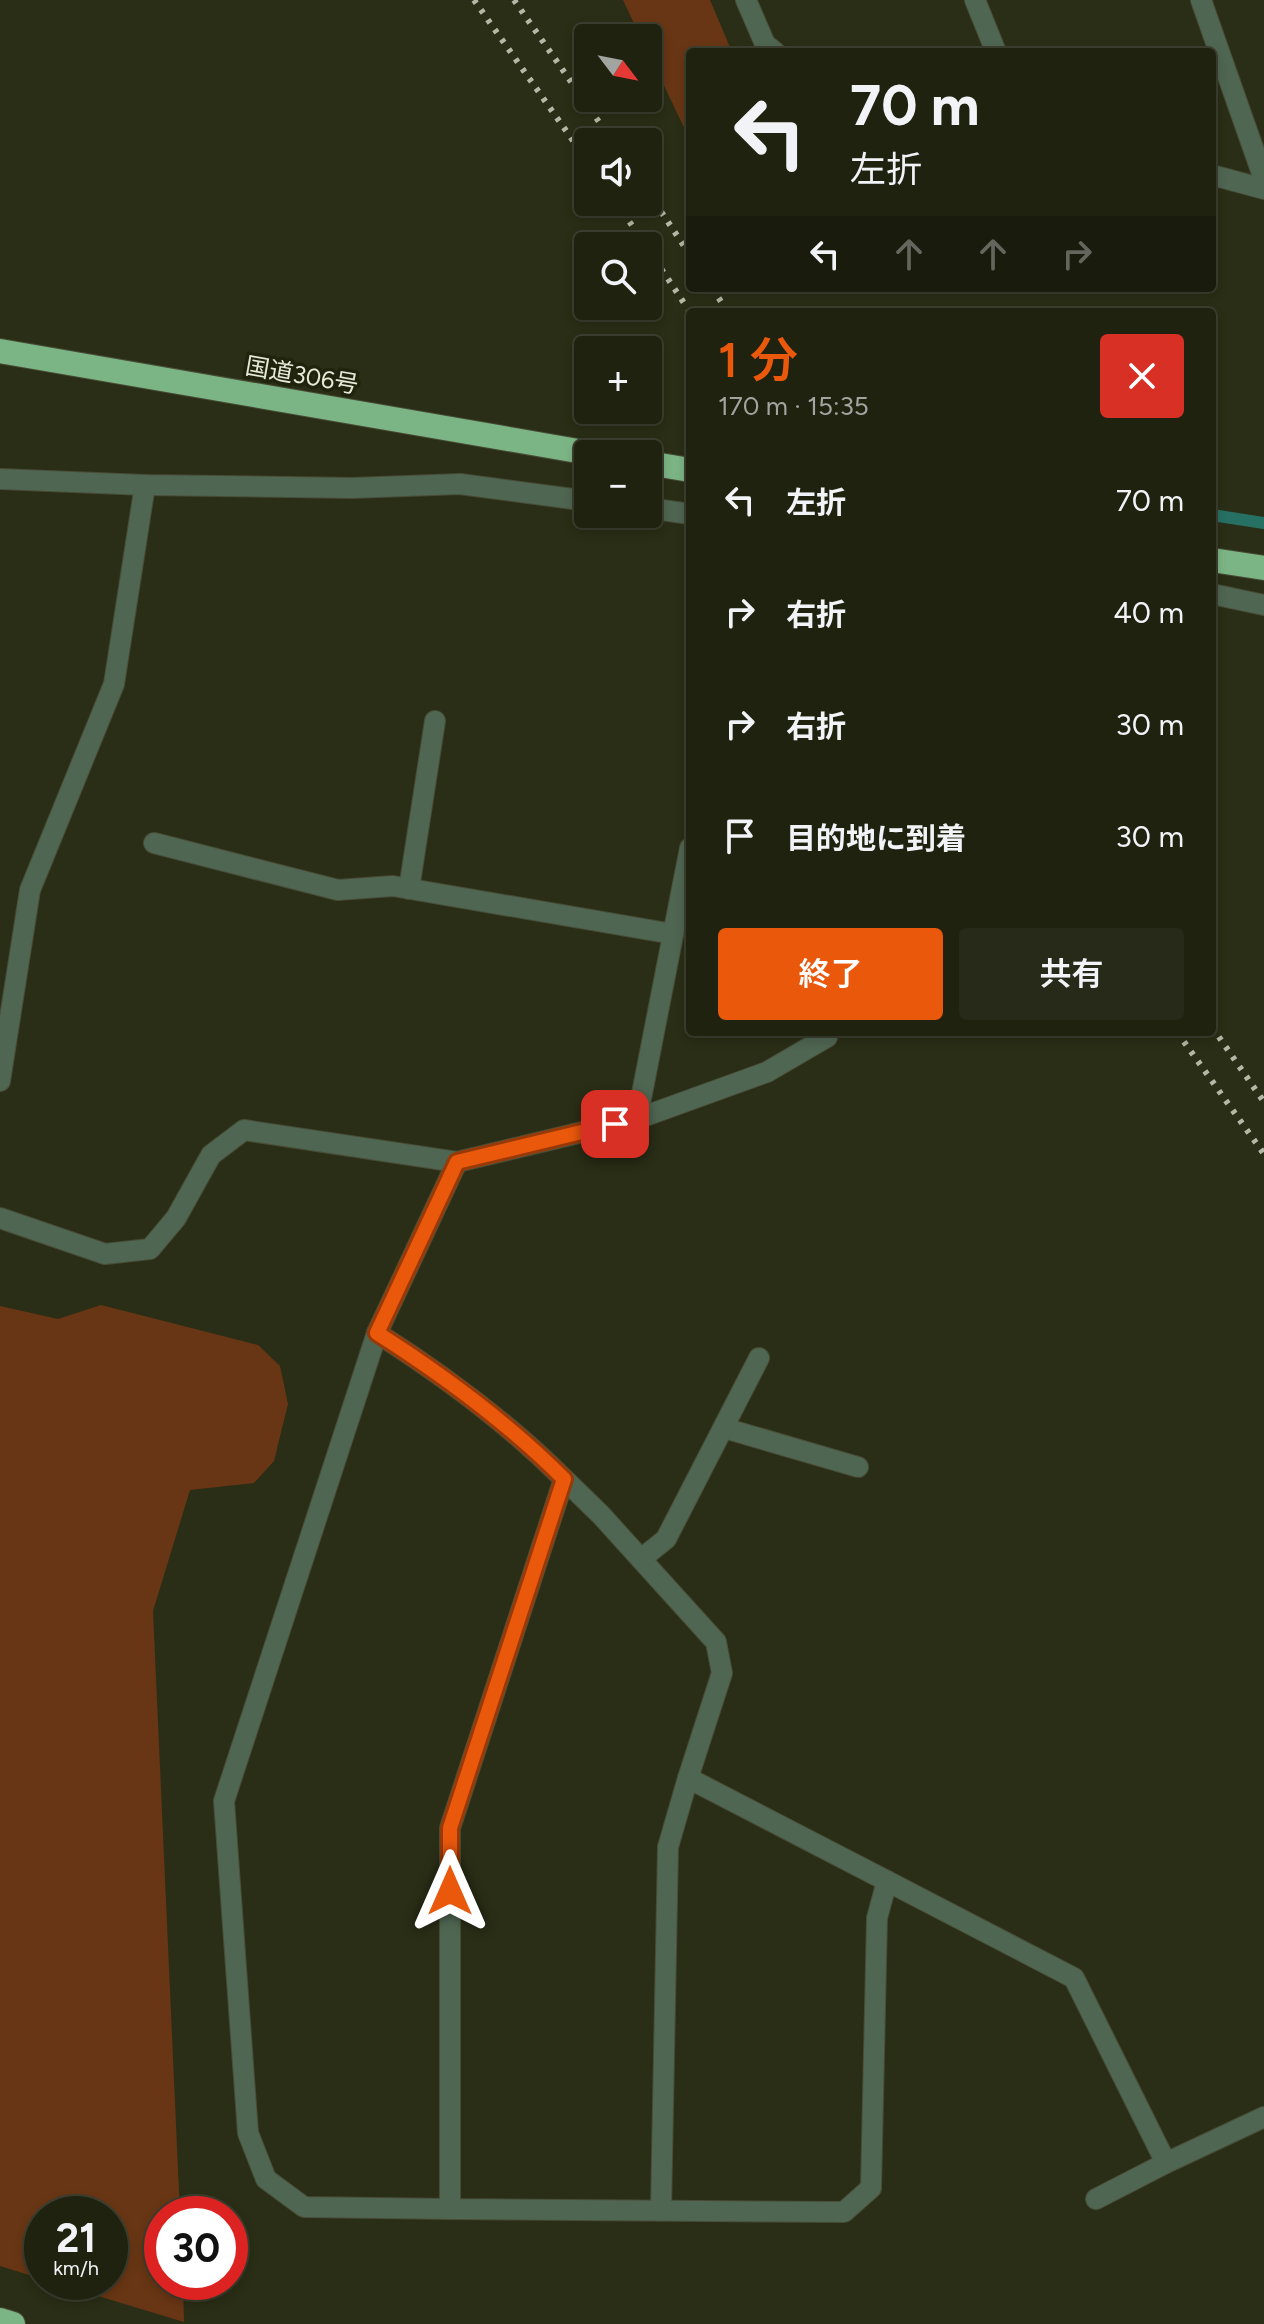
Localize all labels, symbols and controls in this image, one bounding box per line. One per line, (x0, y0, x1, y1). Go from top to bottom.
north arrow (574, 24, 662, 112)
map controls (574, 24, 662, 528)
text: 70 m (850, 72, 980, 139)
icon: left (718, 80, 822, 184)
button: sound (574, 128, 662, 216)
text: 左折 (850, 148, 922, 191)
button: search (574, 232, 662, 320)
icon: left (803, 232, 847, 276)
icon: ahead (887, 232, 931, 276)
icon: ahead (971, 232, 1015, 276)
icon: right (1055, 232, 1099, 276)
text: 1 分 (718, 331, 798, 389)
button: close (1100, 334, 1184, 418)
button: + (574, 336, 662, 424)
street label: 国道306号 (243, 351, 361, 399)
text: 170 m · 15:35 (718, 390, 869, 422)
button: − (574, 440, 662, 528)
icon: left (718, 478, 762, 522)
text: 70 m (1116, 482, 1184, 519)
text: 左折 (786, 484, 846, 521)
icon: right (718, 590, 762, 634)
text: 40 m (1113, 594, 1184, 631)
text: 右折 (786, 596, 846, 633)
icon: right (718, 702, 762, 746)
text: 30 m (1116, 706, 1184, 743)
text: 右折 (786, 708, 846, 745)
icon: arrive (718, 814, 762, 858)
text: 30 m (1116, 818, 1184, 855)
text: 目的地に到着 (786, 820, 966, 857)
button: 終了 (718, 928, 943, 1020)
button: 共有 (959, 928, 1184, 1020)
pin (581, 1090, 649, 1158)
icon: arrive (593, 1102, 637, 1146)
position arrow (408, 1849, 492, 1933)
speed limit sign: 30 (144, 2196, 248, 2300)
text: 21 (56, 2214, 96, 2262)
text: km/h (53, 2256, 99, 2280)

